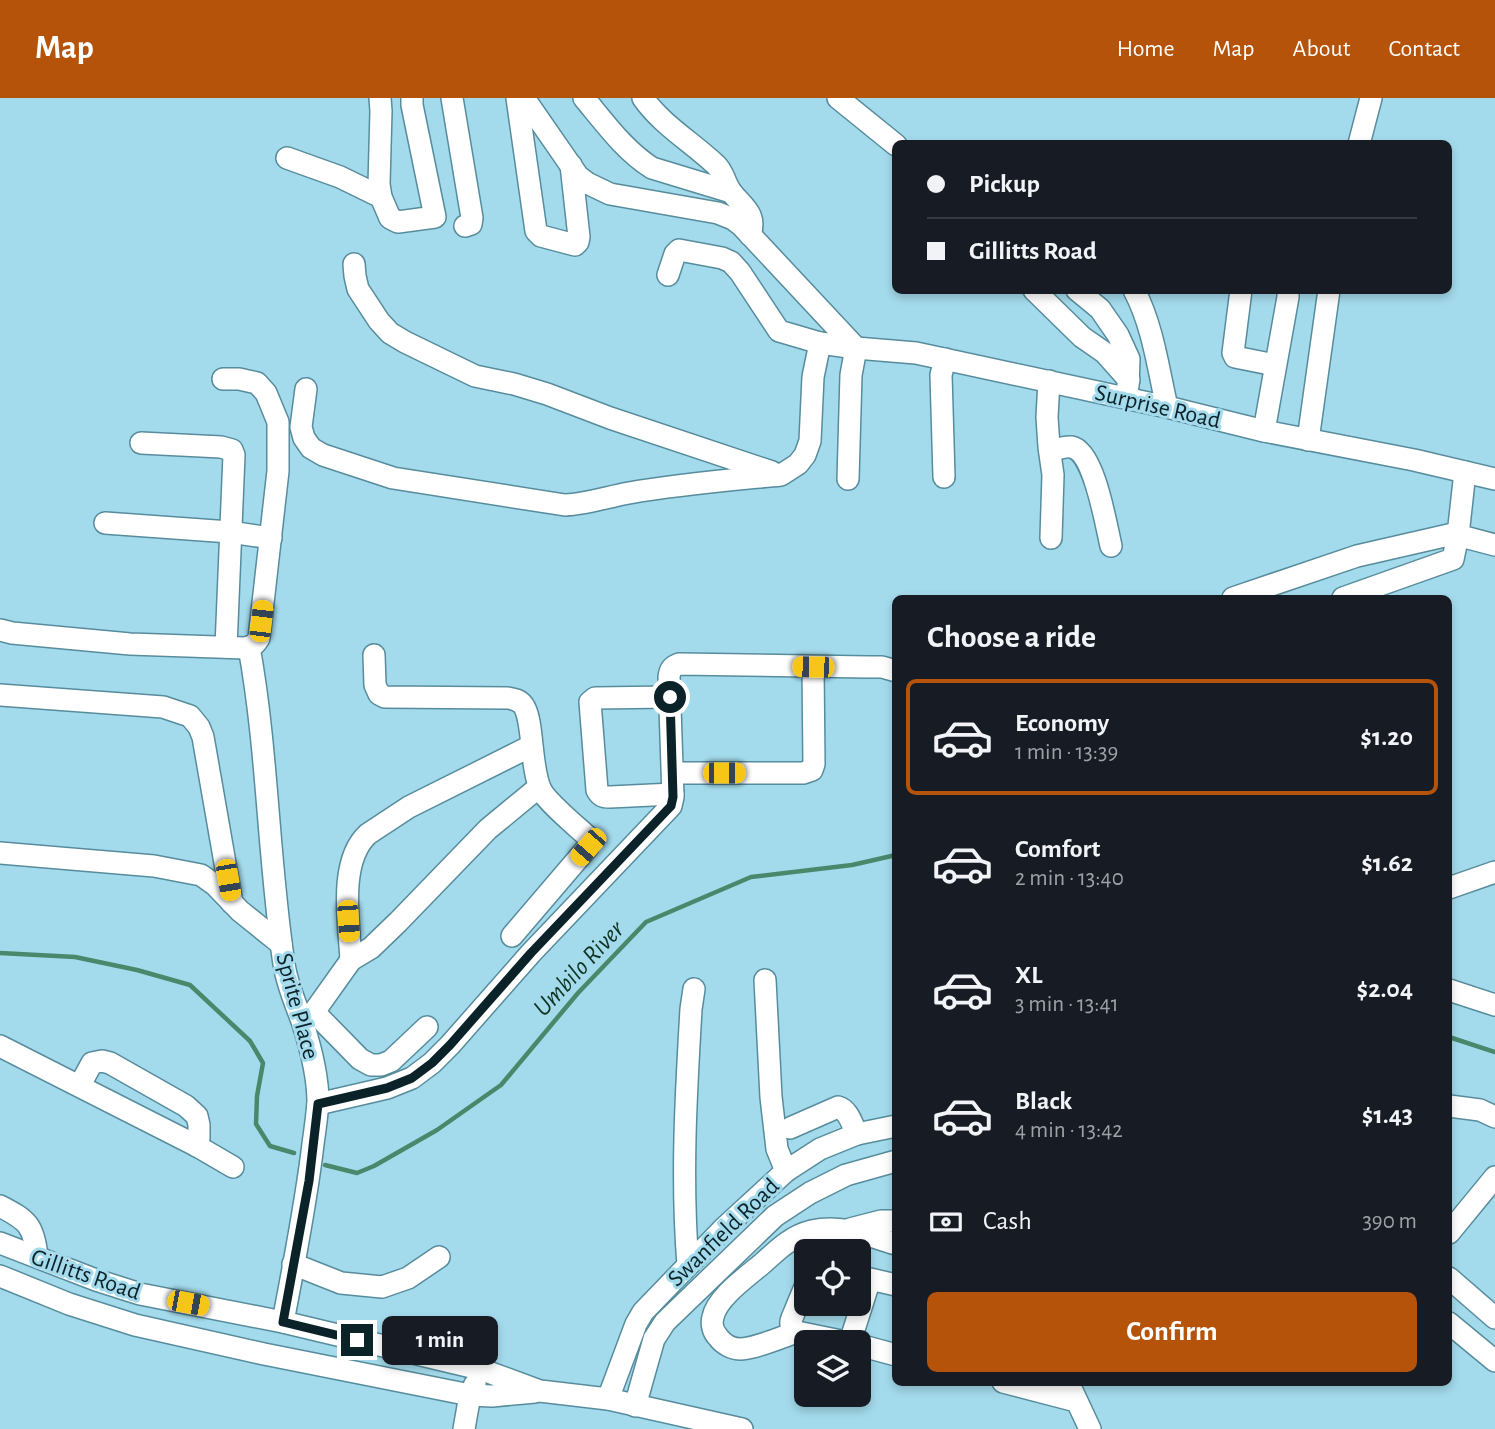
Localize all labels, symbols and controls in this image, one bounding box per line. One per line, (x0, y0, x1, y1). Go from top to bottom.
text: Map (35, 32, 94, 65)
text: Home (1117, 37, 1175, 61)
text: Map (1213, 37, 1255, 61)
text: About (1293, 37, 1350, 61)
text: Contact (1388, 37, 1460, 61)
text: Pickup (969, 171, 1040, 197)
text: Gillitts Road (969, 238, 1097, 264)
street label: Surprise Road (1093, 381, 1223, 433)
car (249, 599, 274, 643)
text: Choose a ride (927, 621, 1096, 653)
car (792, 656, 835, 678)
route start (654, 681, 686, 713)
icon: car (931, 706, 994, 769)
text: Economy (1015, 710, 1109, 736)
text: $1.20 (1360, 724, 1413, 750)
text: 1 min · 13:39 (1015, 741, 1118, 764)
car (704, 763, 746, 784)
car (567, 824, 610, 870)
icon: car (931, 832, 994, 895)
text: Comfort (1015, 836, 1100, 862)
text: $1.62 (1361, 850, 1413, 876)
car (215, 857, 242, 903)
text: 2 min · 13:40 (1015, 867, 1124, 890)
car (337, 899, 360, 943)
water label: Umbilo River (528, 915, 630, 1021)
street label: Sprite Place (271, 951, 323, 1062)
icon: car (931, 958, 994, 1021)
text: XL (1015, 962, 1042, 988)
text: $2.04 (1356, 976, 1413, 1002)
text: 3 min · 13:41 (1015, 993, 1119, 1016)
icon: car (931, 1084, 994, 1147)
text: Black (1015, 1088, 1072, 1114)
text: $1.43 (1362, 1102, 1413, 1128)
text: 4 min · 13:42 (1015, 1119, 1123, 1142)
street label: Swanfield Road (664, 1174, 784, 1291)
icon: cash (927, 1203, 965, 1241)
text: Cash (983, 1208, 1032, 1234)
text: 390 m (1362, 1210, 1417, 1233)
map controls (794, 1239, 871, 1407)
button: locate (794, 1239, 871, 1316)
street label: Gillitts Road (28, 1245, 143, 1305)
car (166, 1289, 211, 1317)
button: Confirm (927, 1292, 1417, 1372)
callout: 1 min (382, 1316, 497, 1364)
route end (341, 1324, 373, 1356)
text: 1 min (416, 1329, 464, 1352)
button: layers (794, 1330, 871, 1407)

